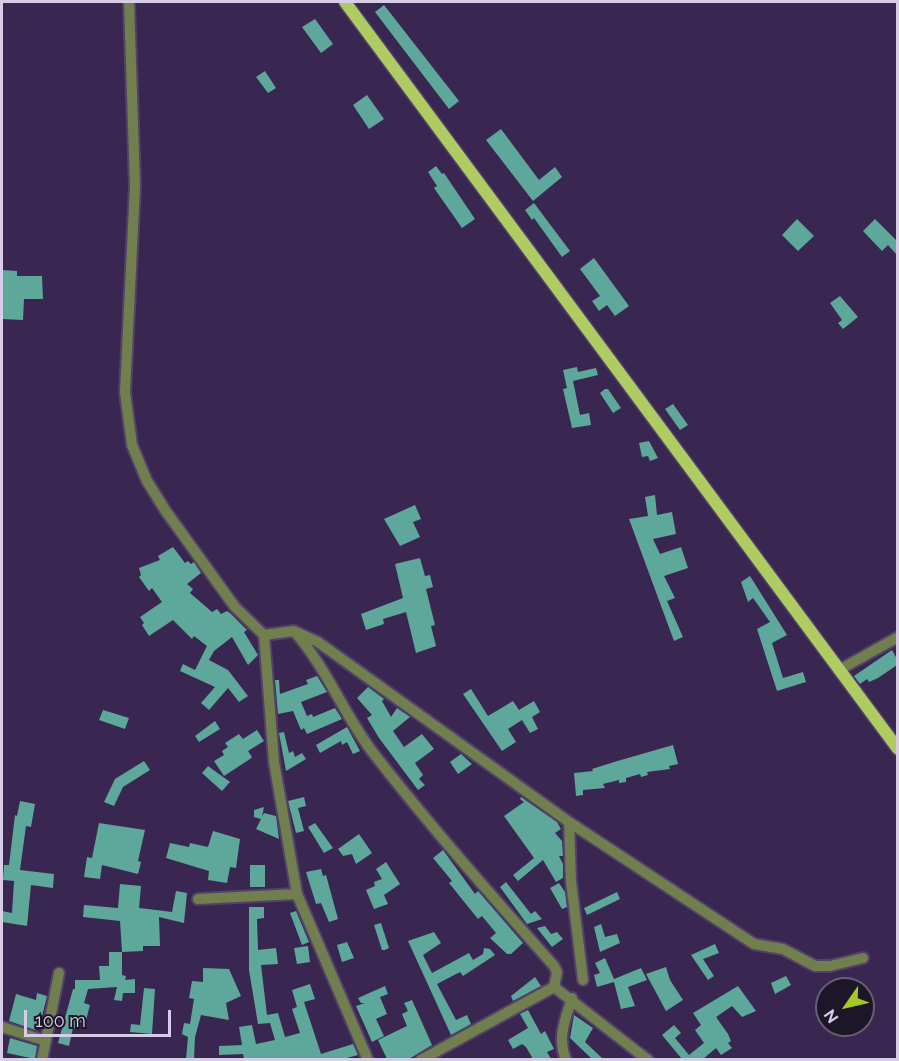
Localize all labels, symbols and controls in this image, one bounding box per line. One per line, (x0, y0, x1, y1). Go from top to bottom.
north arrow (815, 977, 875, 1037)
scale bar (27, 998, 174, 1036)
text: N (820, 1006, 843, 1027)
text: 100 m (35, 1010, 86, 1031)

